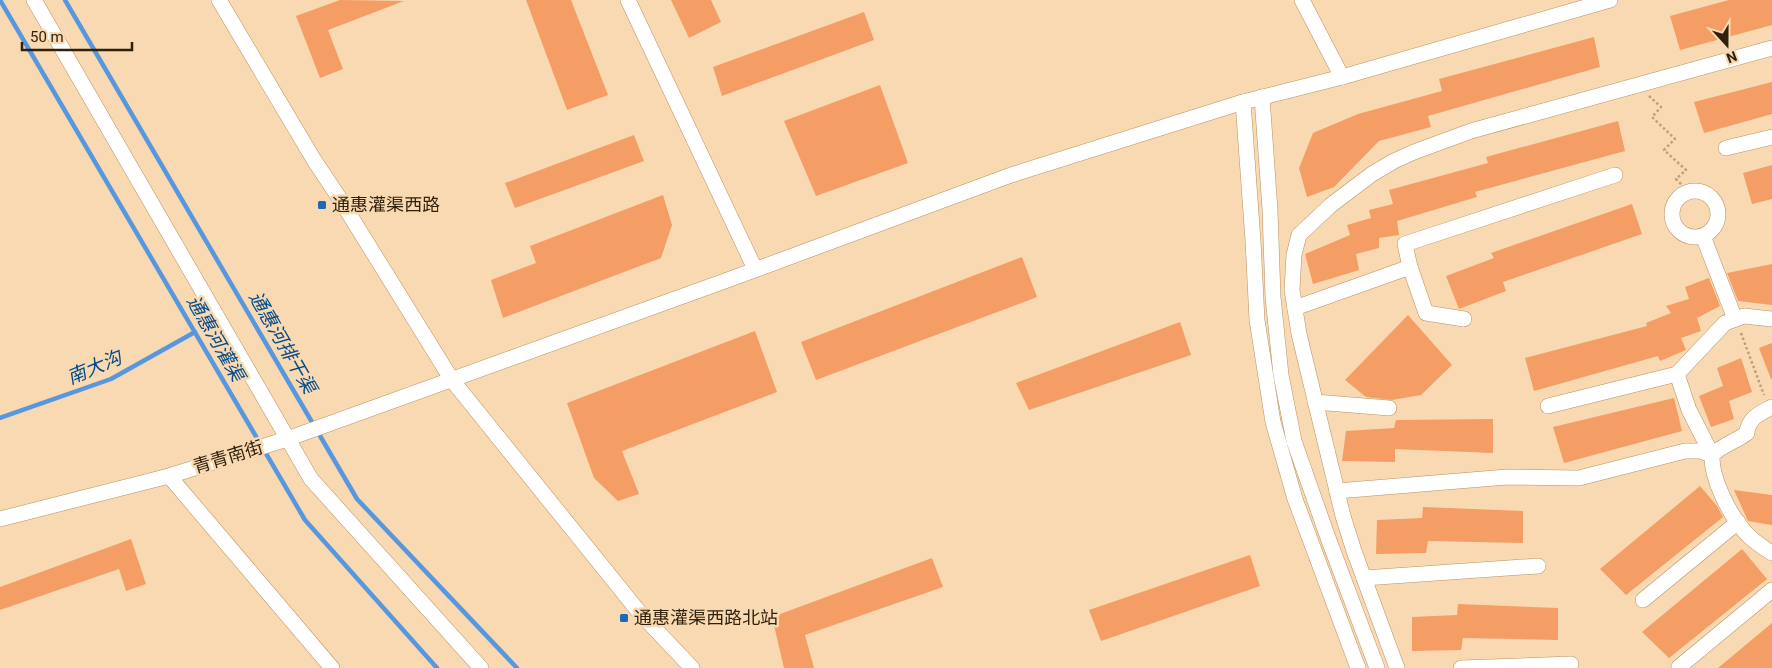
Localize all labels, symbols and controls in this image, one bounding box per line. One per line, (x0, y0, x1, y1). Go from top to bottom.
scale bar (22, 20, 132, 52)
north arrow (1702, 20, 1752, 70)
text: 50 m (30, 28, 64, 46)
text: N (1724, 48, 1739, 66)
place label: 通惠灌渠西路 (332, 194, 440, 215)
marker: 通惠灌渠西路 (316, 199, 328, 211)
water label: 通惠河排干渠 (244, 287, 323, 400)
water label: 通惠河灌渠 (182, 291, 251, 388)
water label: 南大沟 (63, 345, 127, 389)
street label: 青青南街 (190, 436, 265, 477)
place label: 通惠灌渠西路北站 (634, 607, 778, 628)
marker: 通惠灌渠西路北站 (618, 612, 630, 624)

